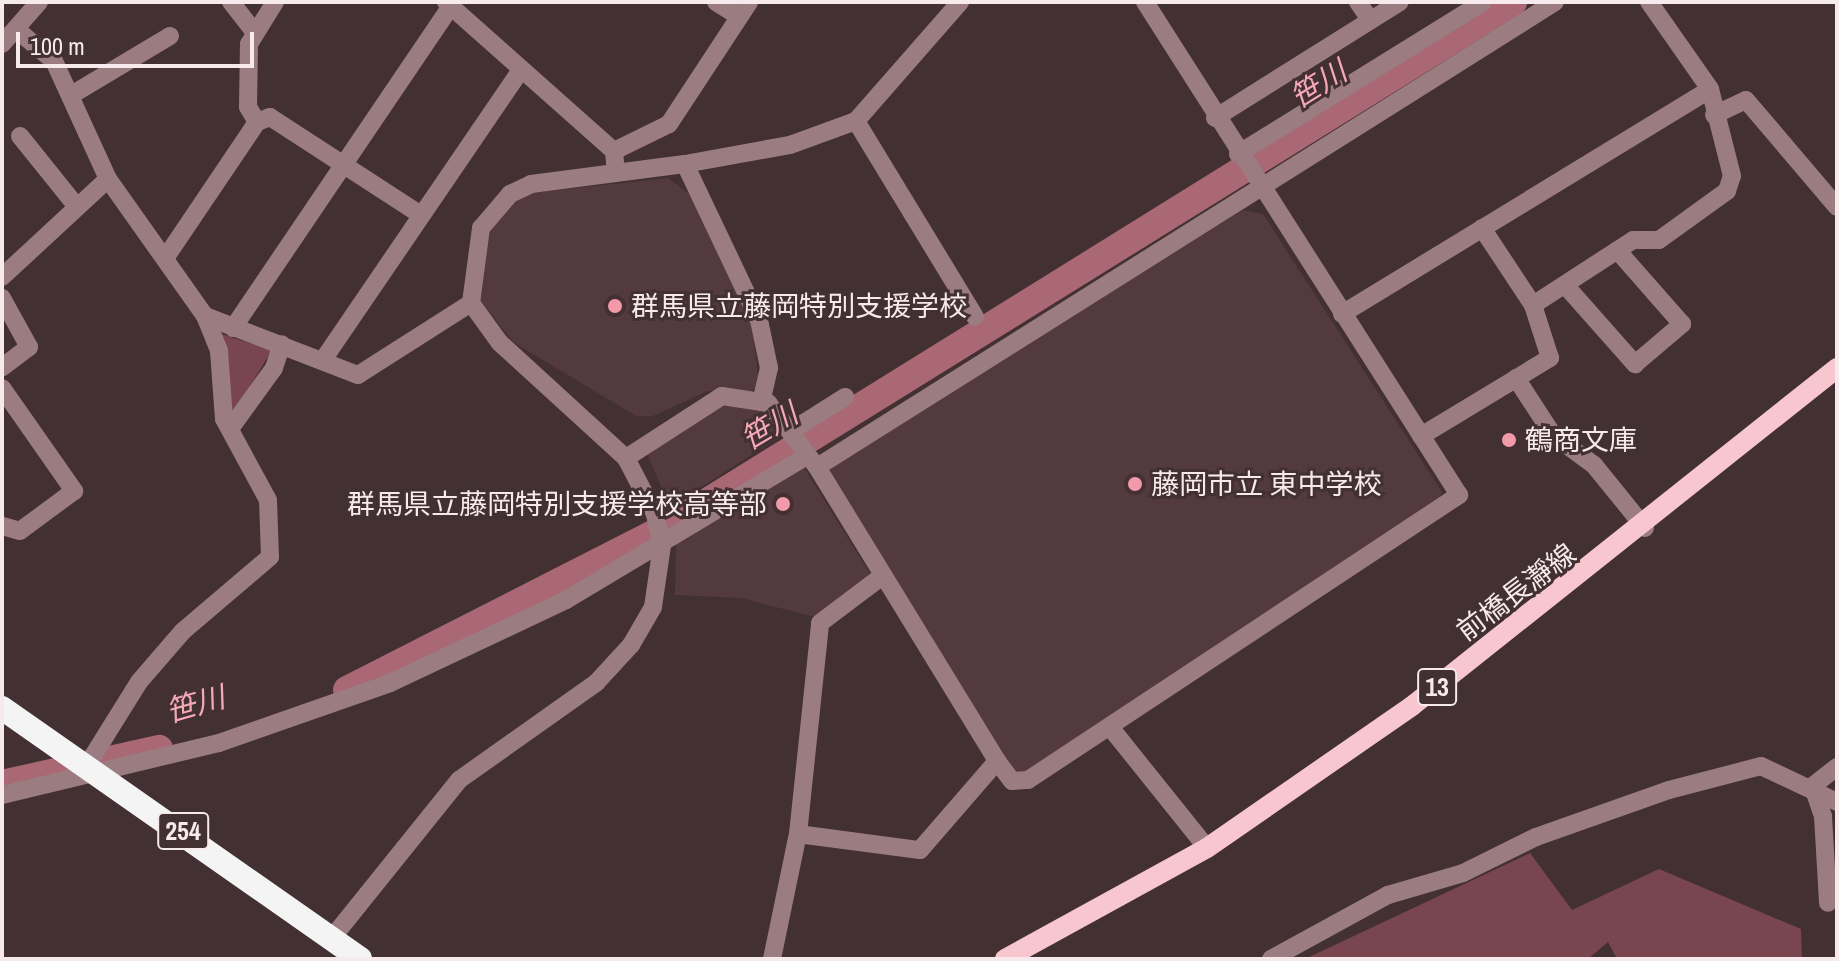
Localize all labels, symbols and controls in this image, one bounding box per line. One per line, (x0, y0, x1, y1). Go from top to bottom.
scale bar (20, 16, 258, 66)
text: 100 m (30, 30, 85, 62)
water label: 笹川 (1283, 53, 1353, 115)
place label: 群馬県立藤岡特別支援学校 (631, 289, 967, 323)
marker: 群馬県立藤岡特別支援学校 (606, 297, 624, 315)
water label: 笹川 (734, 395, 804, 457)
place label: 鶴商文庫 (1525, 423, 1637, 457)
marker: 鶴商文庫 (1500, 431, 1518, 449)
place label: 藤岡市立 東中学校 (1151, 467, 1381, 501)
marker: 藤岡市立 東中学校 (1126, 475, 1144, 493)
place label: 群馬県立藤岡特別支援学校高等部 (347, 487, 767, 521)
marker: 群馬県立藤岡特別支援学校高等部 (774, 495, 792, 513)
street label: 前橋長瀞線 (1450, 536, 1582, 648)
road number: 13 (1417, 665, 1457, 709)
water label: 笹川 (161, 678, 229, 730)
road number: 254 (157, 809, 209, 853)

